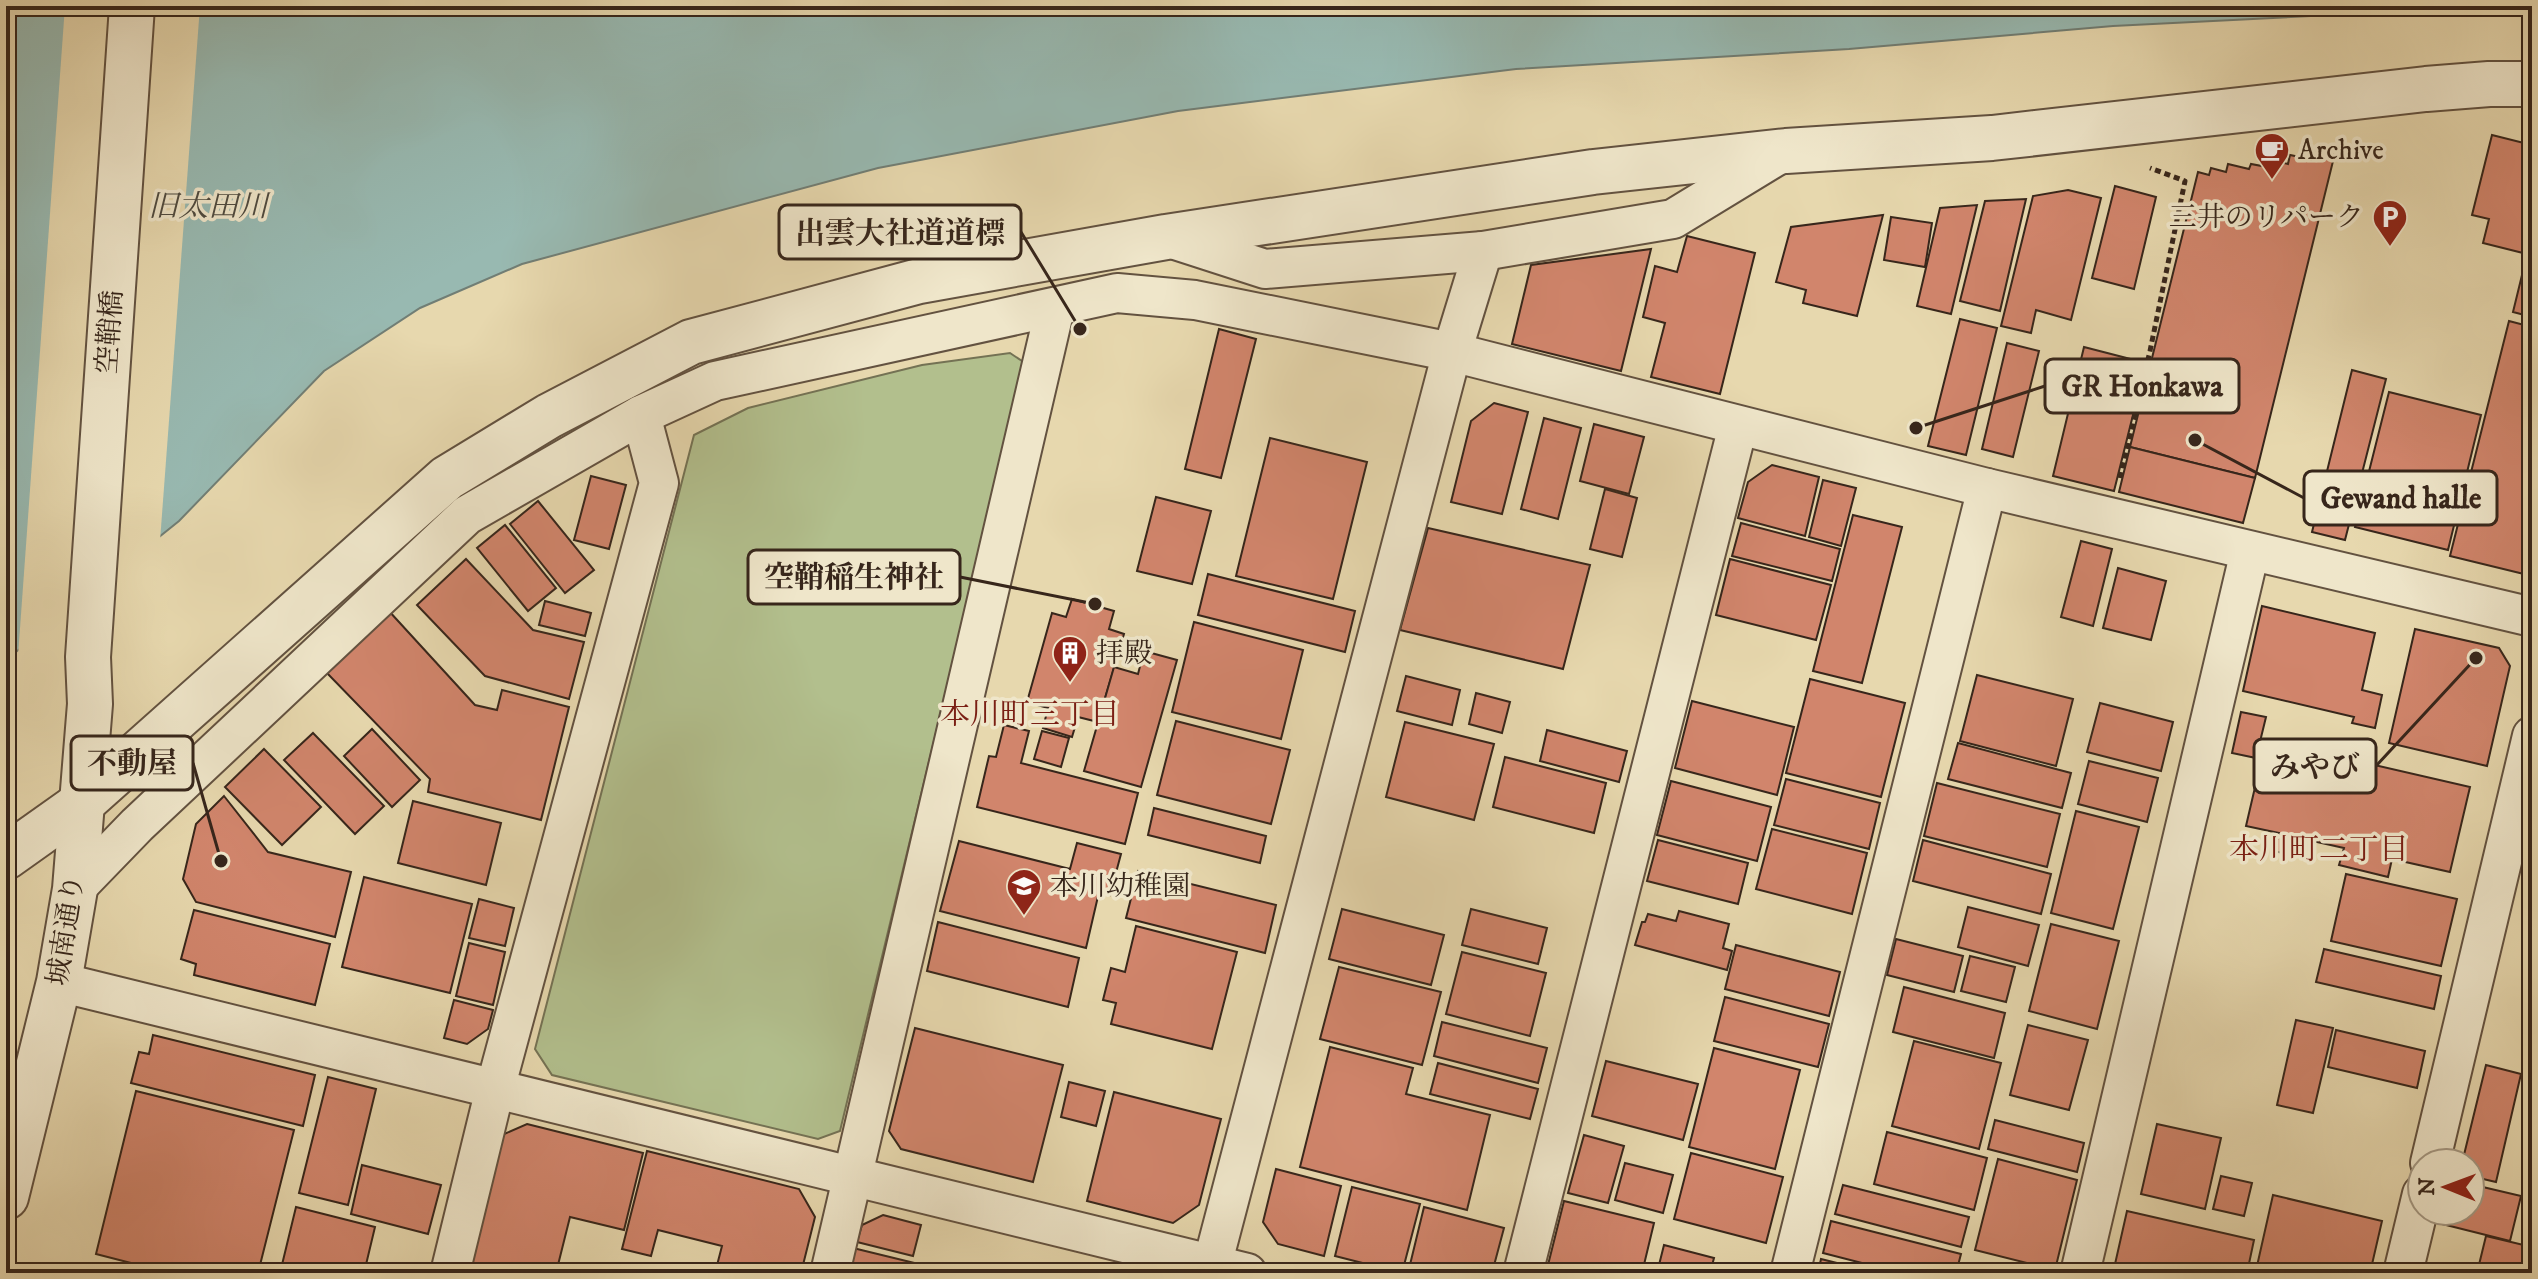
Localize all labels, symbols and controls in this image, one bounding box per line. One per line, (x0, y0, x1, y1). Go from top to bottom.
cafe icon: Archive (2253, 131, 2291, 181)
place label: Archive (2298, 133, 2384, 168)
water label: 旧太田川 (148, 189, 271, 226)
parking icon: 三井のリパーク (2371, 198, 2409, 248)
place label: 三井のリパーク (2169, 200, 2364, 235)
callout: 出雲大社道道標 (779, 205, 1021, 259)
text: 出雲大社道道標 (795, 216, 1005, 253)
street label: 空鞘橋 (90, 289, 130, 375)
callout: GR Honkawa (2045, 359, 2239, 413)
text: GR Honkawa (2061, 369, 2224, 406)
callout: Gewand halle (2304, 471, 2497, 525)
text: Gewand halle (2320, 481, 2482, 518)
callout: 空鞘稲生神社 (748, 550, 960, 604)
text: 空鞘稲生神社 (764, 560, 944, 597)
building icon: 拝殿 (1051, 634, 1089, 684)
place label: 拝殿 (1096, 636, 1152, 671)
district label: 本川町三丁目 (940, 697, 1120, 734)
callout: 不動屋 (71, 736, 193, 790)
callout: みやび (2254, 739, 2376, 793)
text: 不動屋 (87, 746, 177, 783)
text: みやび (2270, 750, 2360, 787)
district label: 本川町二丁目 (2229, 832, 2409, 869)
school or university icon: 本川幼稚園 (1005, 867, 1043, 917)
place label: 本川幼稚園 (1050, 869, 1190, 904)
street label: 城南通り (40, 872, 92, 988)
north arrow (2406, 1147, 2486, 1227)
text: N (2414, 1177, 2441, 1196)

